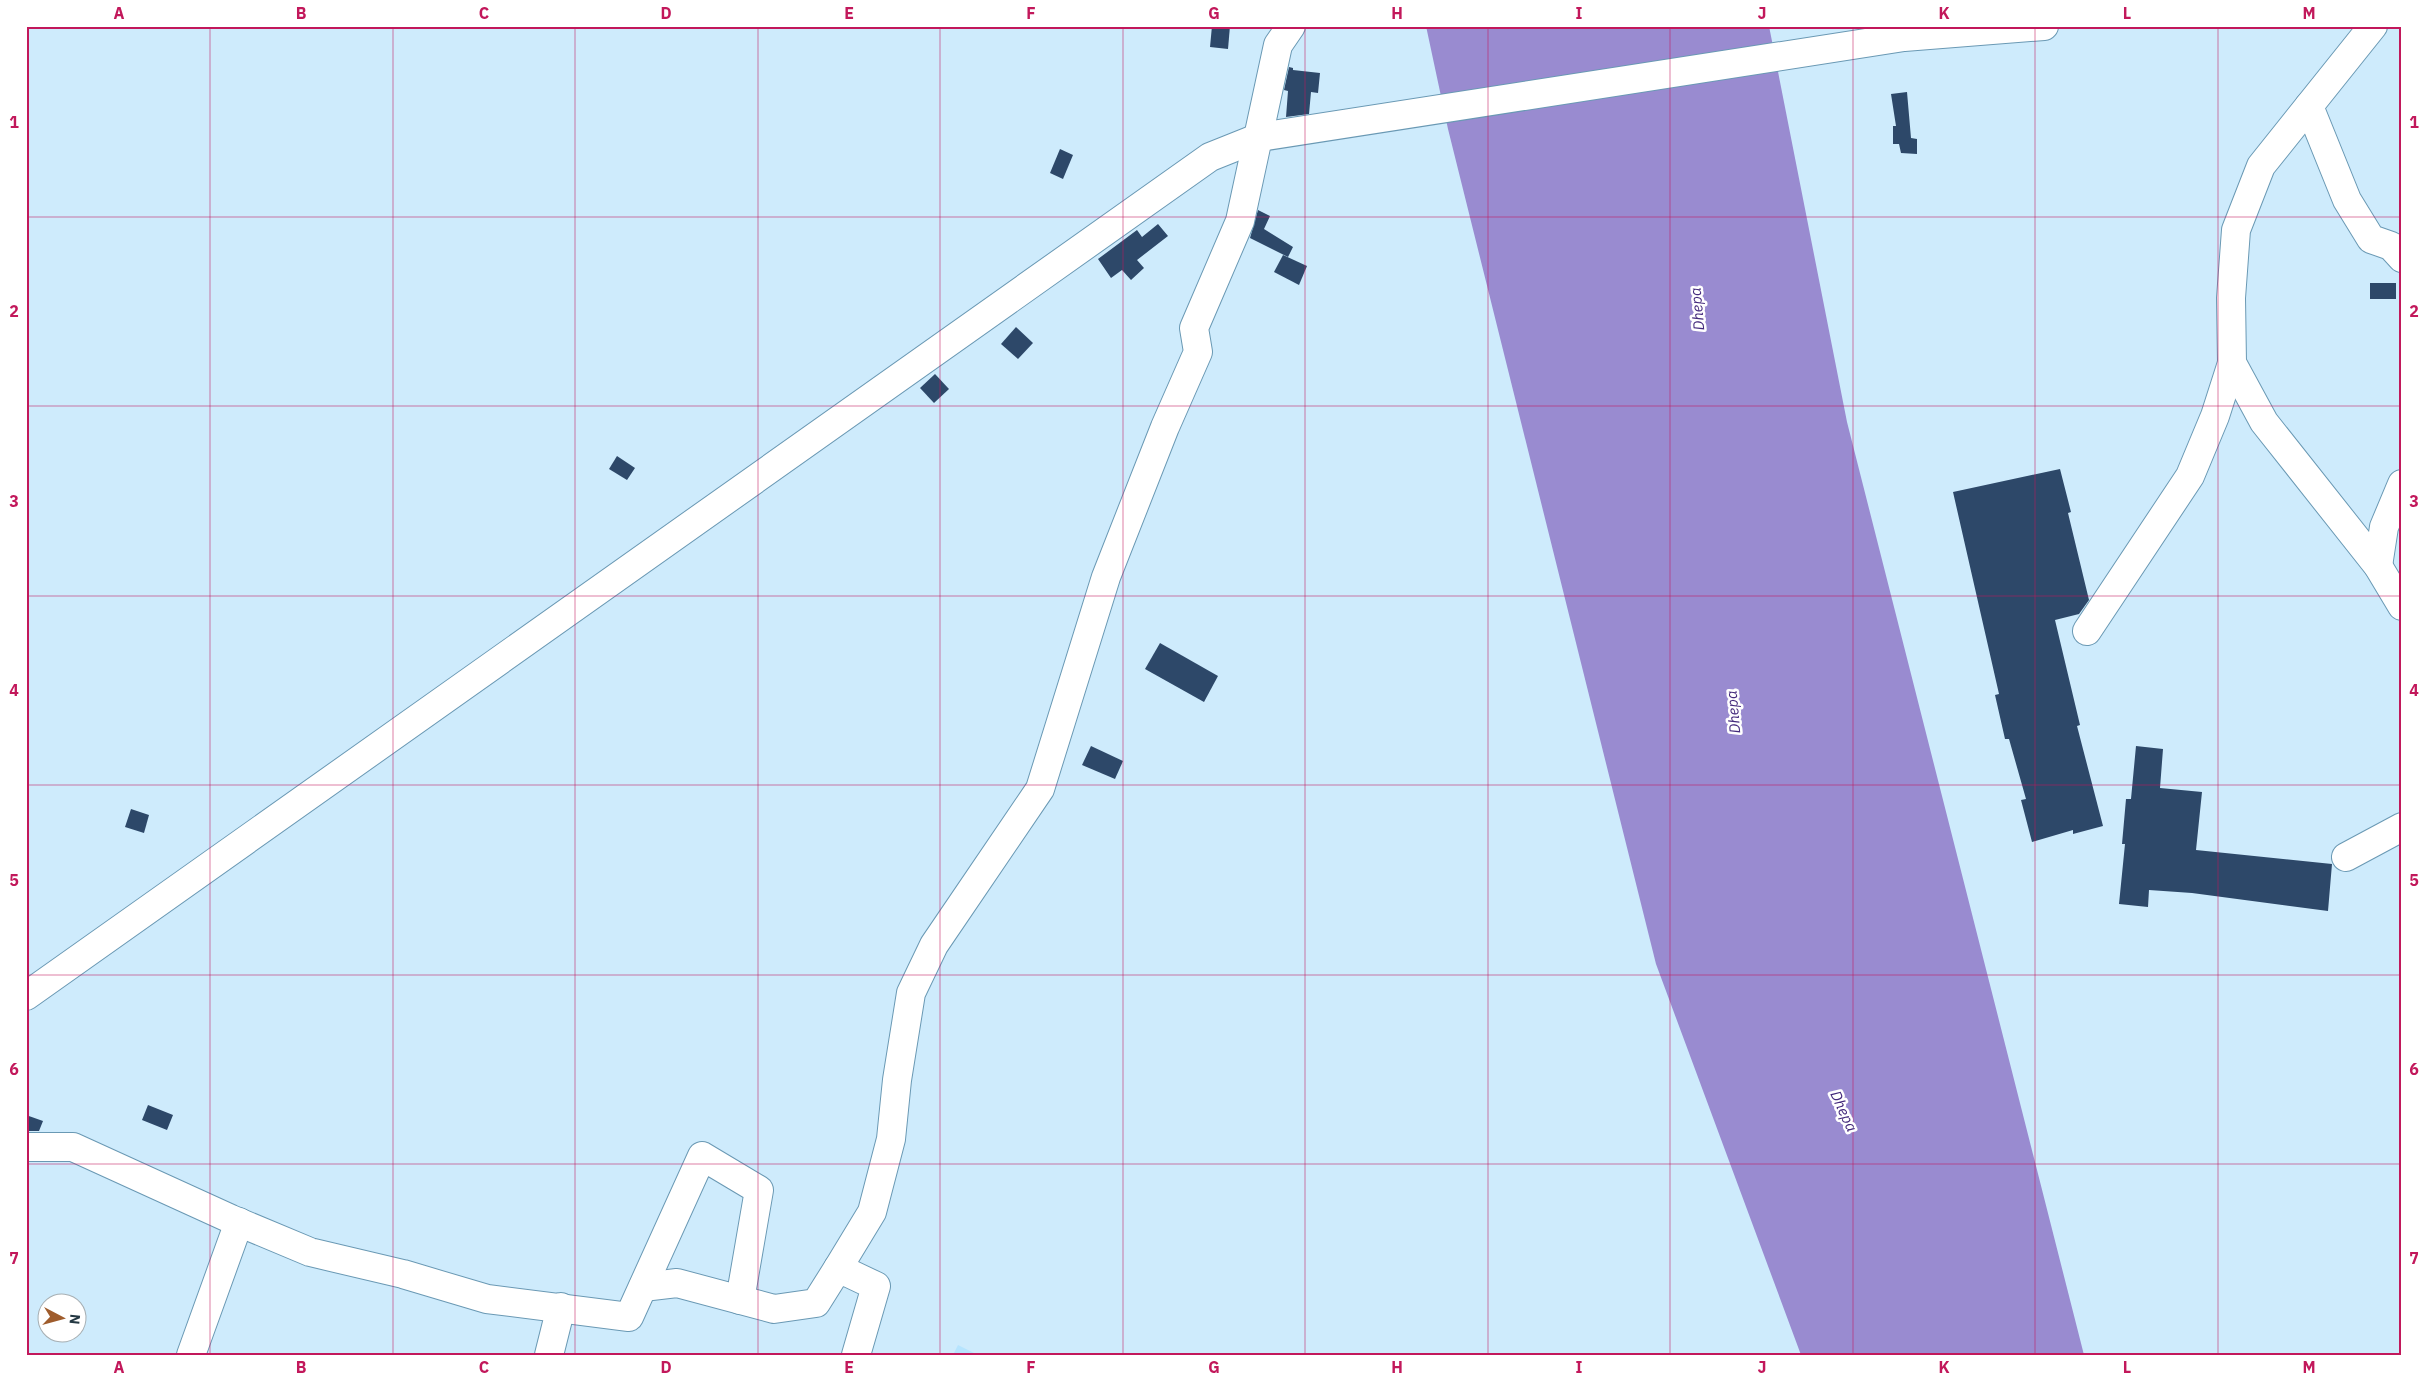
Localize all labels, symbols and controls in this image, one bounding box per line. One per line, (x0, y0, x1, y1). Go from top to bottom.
text: A (114, 3, 125, 23)
text: B (296, 3, 307, 23)
text: C (479, 3, 489, 23)
text: D (660, 3, 672, 23)
text: E (844, 3, 854, 23)
text: F (1026, 3, 1036, 23)
text: G (1208, 3, 1220, 23)
text: H (1391, 3, 1403, 23)
text: I (1576, 3, 1583, 23)
text: J (1758, 3, 1766, 23)
text: K (1938, 3, 1950, 23)
text: L (2123, 3, 2131, 23)
text: M (2302, 3, 2316, 23)
text: 1 (9, 112, 19, 132)
text: 1 (2409, 112, 2419, 132)
water label: Dhepa (1686, 286, 1708, 331)
text: 2 (9, 301, 19, 321)
text: 2 (2409, 301, 2419, 321)
text: 3 (9, 491, 19, 511)
text: 3 (2409, 491, 2419, 511)
text: 4 (9, 680, 19, 700)
text: 4 (2409, 680, 2419, 700)
water label: Dhepa (1722, 689, 1744, 734)
text: 5 (9, 870, 19, 890)
text: 5 (2409, 870, 2419, 890)
text: 6 (9, 1059, 19, 1079)
text: 6 (2409, 1059, 2419, 1079)
water label: Dhepa (1826, 1087, 1862, 1135)
text: 7 (9, 1248, 19, 1268)
text: 7 (2409, 1248, 2419, 1268)
north arrow (38, 1294, 88, 1344)
text: N (65, 1313, 84, 1325)
text: A (114, 1357, 125, 1377)
text: B (296, 1357, 307, 1377)
text: C (479, 1357, 489, 1377)
text: D (660, 1357, 672, 1377)
text: E (844, 1357, 854, 1377)
text: F (1026, 1357, 1036, 1377)
text: G (1208, 1357, 1220, 1377)
text: H (1391, 1357, 1403, 1377)
text: I (1576, 1357, 1583, 1377)
text: J (1758, 1357, 1766, 1377)
text: K (1938, 1357, 1950, 1377)
text: L (2123, 1357, 2131, 1377)
text: M (2302, 1357, 2316, 1377)

